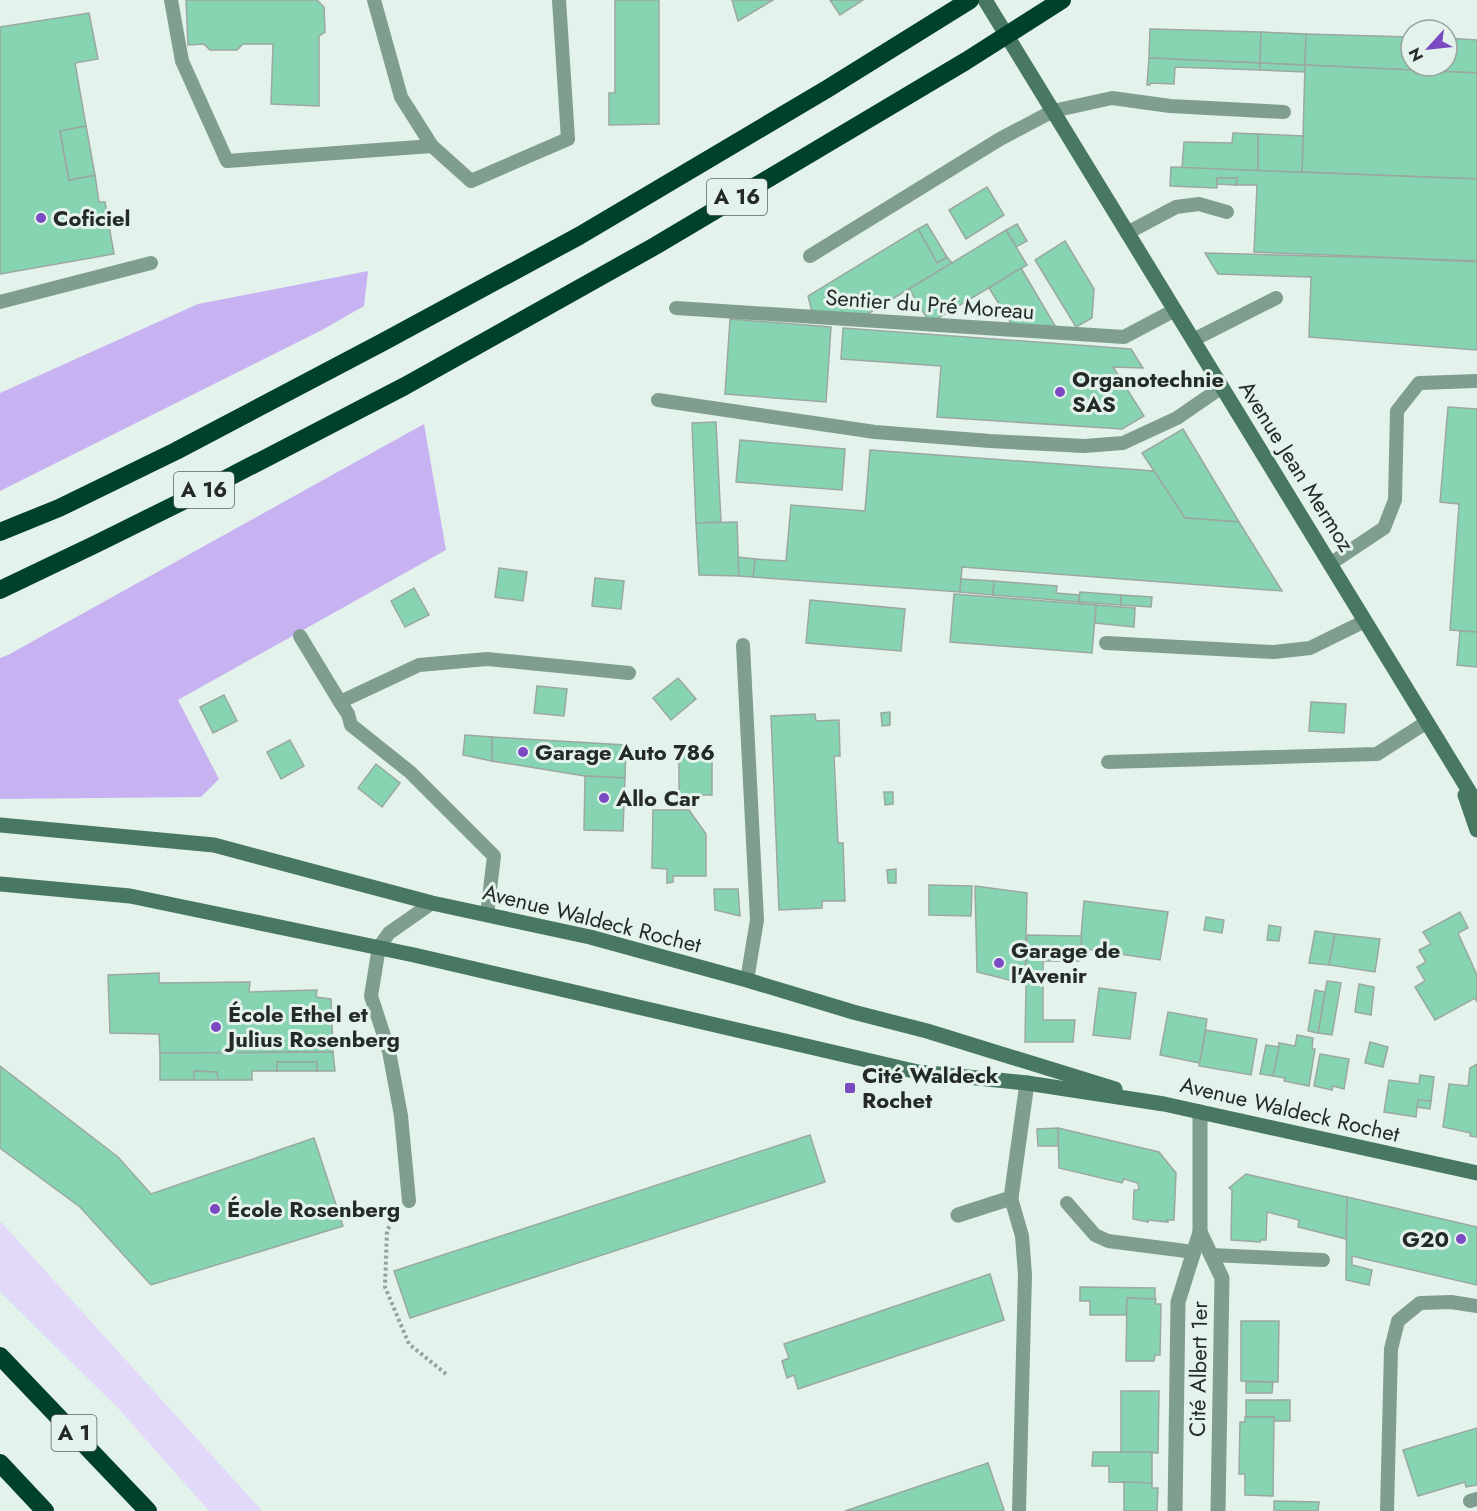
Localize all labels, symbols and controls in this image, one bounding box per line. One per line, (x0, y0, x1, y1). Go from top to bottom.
north arrow (1399, 18, 1459, 78)
text: N (1403, 44, 1429, 65)
road number: A 16 (707, 179, 767, 215)
place label: Coficiel (53, 202, 131, 234)
marker: Coficiel (34, 211, 48, 225)
street label: Sentier du Pré Moreau (824, 281, 1036, 327)
place label: Organotechnie SAS (1072, 363, 1224, 420)
street label: Avenue Jean Mermoz (1231, 374, 1363, 558)
marker: Organotechnie SAS (1053, 385, 1067, 399)
road number: A 16 (174, 472, 234, 508)
place label: Garage Auto 786 (535, 736, 715, 768)
marker: Garage Auto 786 (516, 745, 530, 759)
place label: Allo Car (615, 782, 700, 814)
marker: Allo Car (597, 791, 611, 805)
street label: Avenue Waldeck Rochet (479, 875, 705, 961)
place label: Garage de l'Avenir (1011, 934, 1120, 991)
marker: Garage de l'Avenir (992, 956, 1006, 970)
place label: École Ethel et Julius Rosenberg (224, 998, 400, 1055)
marker: École Ethel et Julius Rosenberg (209, 1020, 223, 1034)
place label: Cité Waldeck Rochet (862, 1059, 999, 1116)
street label: Avenue Waldeck Rochet (1177, 1068, 1403, 1150)
marker: Cité Waldeck Rochet (843, 1081, 857, 1095)
place label: École Rosenberg (227, 1193, 400, 1225)
marker: École Rosenberg (208, 1202, 222, 1216)
place label: G20 (1402, 1223, 1449, 1255)
marker: G20 (1454, 1232, 1468, 1246)
street label: Cité Albert 1er (1181, 1300, 1215, 1437)
road number: A 1 (52, 1415, 97, 1451)

